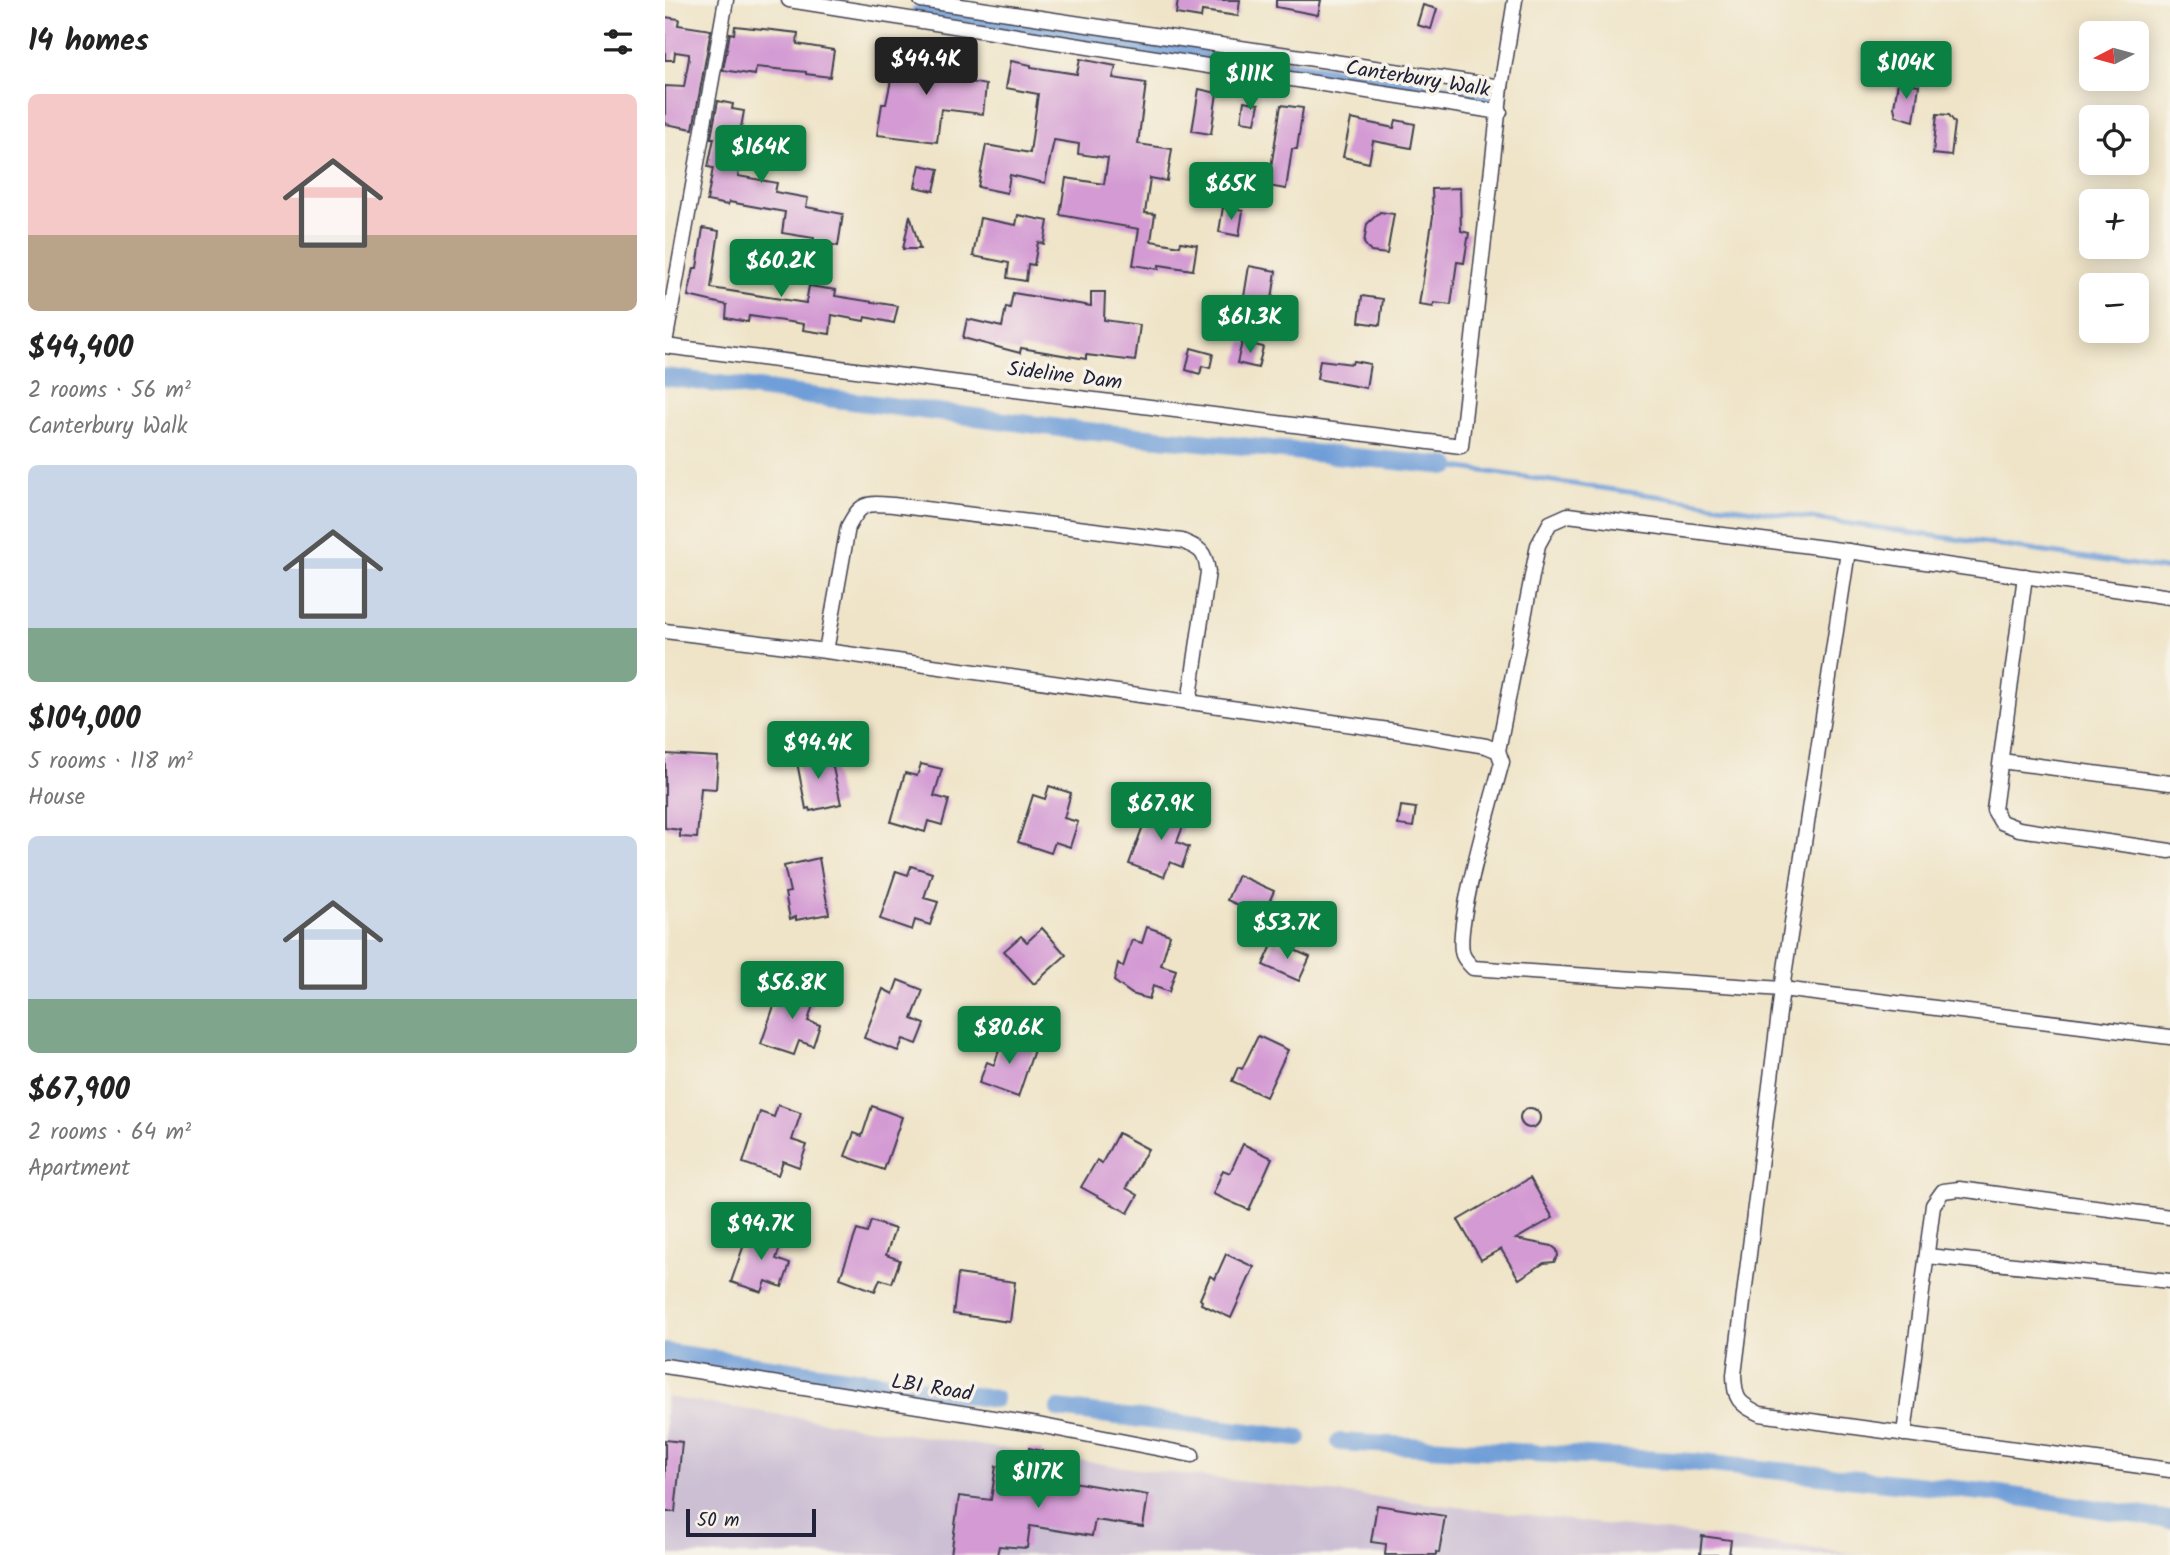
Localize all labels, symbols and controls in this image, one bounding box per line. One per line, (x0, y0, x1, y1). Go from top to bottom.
text: 14 homes (28, 18, 149, 66)
north arrow (2079, 21, 2149, 91)
map controls (2079, 21, 2149, 343)
icon: filters (599, 23, 637, 61)
pin: $44.4K (869, 38, 983, 97)
text: $44.4K (891, 42, 961, 78)
pin: $104K (1857, 42, 1955, 101)
text: $104K (1877, 46, 1935, 82)
pin: $111K (1201, 52, 1299, 112)
street label: Canterbury Walk (1343, 52, 1492, 107)
text: $111K (1226, 57, 1274, 93)
button: locate (2079, 105, 2149, 175)
pin: $164K (712, 125, 810, 185)
text: $164K (731, 130, 791, 166)
icon: home (270, 140, 396, 266)
pin: $65K (1190, 162, 1272, 222)
text: $65K (1205, 167, 1257, 203)
button: + (2079, 189, 2149, 259)
pin: $60.2K (724, 240, 838, 299)
text: $60.2K (746, 244, 816, 280)
button: − (2079, 273, 2149, 343)
pin: $61.3K (1193, 296, 1307, 355)
text: $61.3K (1218, 300, 1282, 336)
text: $44,400 (28, 325, 133, 373)
street label: Sideline Dam (1006, 353, 1124, 400)
text: 2 rooms · 56 m² (28, 373, 191, 409)
text: Canterbury Walk (28, 409, 188, 445)
icon: home (270, 511, 396, 637)
text: $104,000 (28, 696, 141, 744)
pin: $94.4K (761, 722, 875, 781)
text: $94.4K (783, 726, 853, 762)
text: 5 rooms · 118 m² (28, 744, 193, 780)
text: House (28, 780, 85, 816)
pin: $67.9K (1104, 782, 1218, 842)
text: $67.9K (1127, 787, 1195, 823)
icon: home (270, 882, 396, 1008)
pin: $53.7K (1230, 902, 1344, 961)
text: $53.7K (1253, 906, 1321, 942)
pin: $56.8K (735, 962, 849, 1021)
text: $56.8K (757, 966, 827, 1002)
pin: $80.6K (952, 1006, 1066, 1066)
text: $80.6K (974, 1011, 1044, 1047)
text: $67,900 (28, 1067, 130, 1115)
text: 2 rooms · 64 m² (28, 1115, 191, 1151)
text: Apartment (28, 1151, 130, 1187)
pin: $94.7K (704, 1202, 818, 1262)
text: $94.7K (727, 1207, 795, 1243)
street label: LBI Road (889, 1366, 975, 1411)
pin: $117K (989, 1450, 1087, 1510)
text: $117K (1012, 1455, 1064, 1491)
scale bar (686, 1506, 815, 1538)
text: 50 m (697, 1506, 739, 1536)

